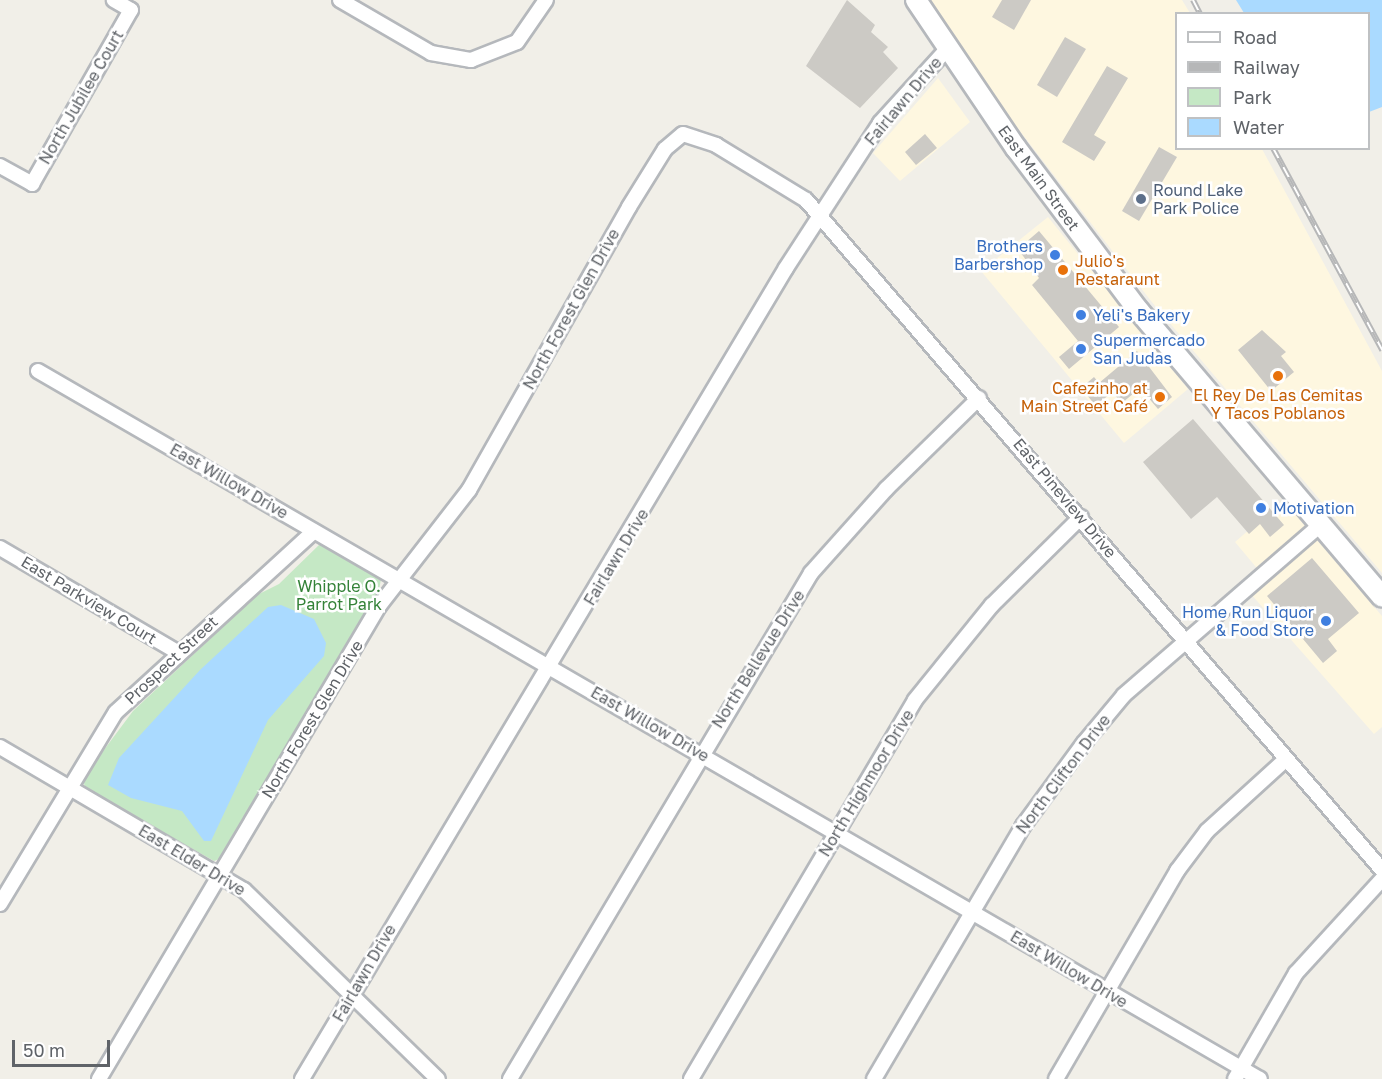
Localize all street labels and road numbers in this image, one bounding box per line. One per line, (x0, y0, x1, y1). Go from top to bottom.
street label: North Jubilee Court (35, 26, 127, 168)
street label: Fairlawn Drive (861, 53, 945, 149)
street label: East Main Street (994, 121, 1084, 235)
street label: North Forest Glen Drive (519, 225, 623, 393)
street label: East Pineview Drive (1009, 434, 1121, 562)
street label: East Willow Drive (166, 439, 292, 523)
street label: Fairlawn Drive (580, 505, 652, 609)
street label: East Parkview Court (18, 552, 160, 648)
street label: North Bellevue Drive (708, 586, 808, 732)
street label: Prospect Street (120, 612, 222, 708)
street label: North Forest Glen Drive (257, 637, 367, 801)
street label: East Willow Drive (587, 682, 713, 766)
street label: North Highmoor Drive (815, 706, 917, 860)
street label: North Clifton Drive (1012, 711, 1114, 837)
street label: East Elder Drive (135, 821, 249, 899)
street label: Fairlawn Drive (328, 921, 400, 1025)
street label: East Willow Drive (1007, 926, 1131, 1012)

